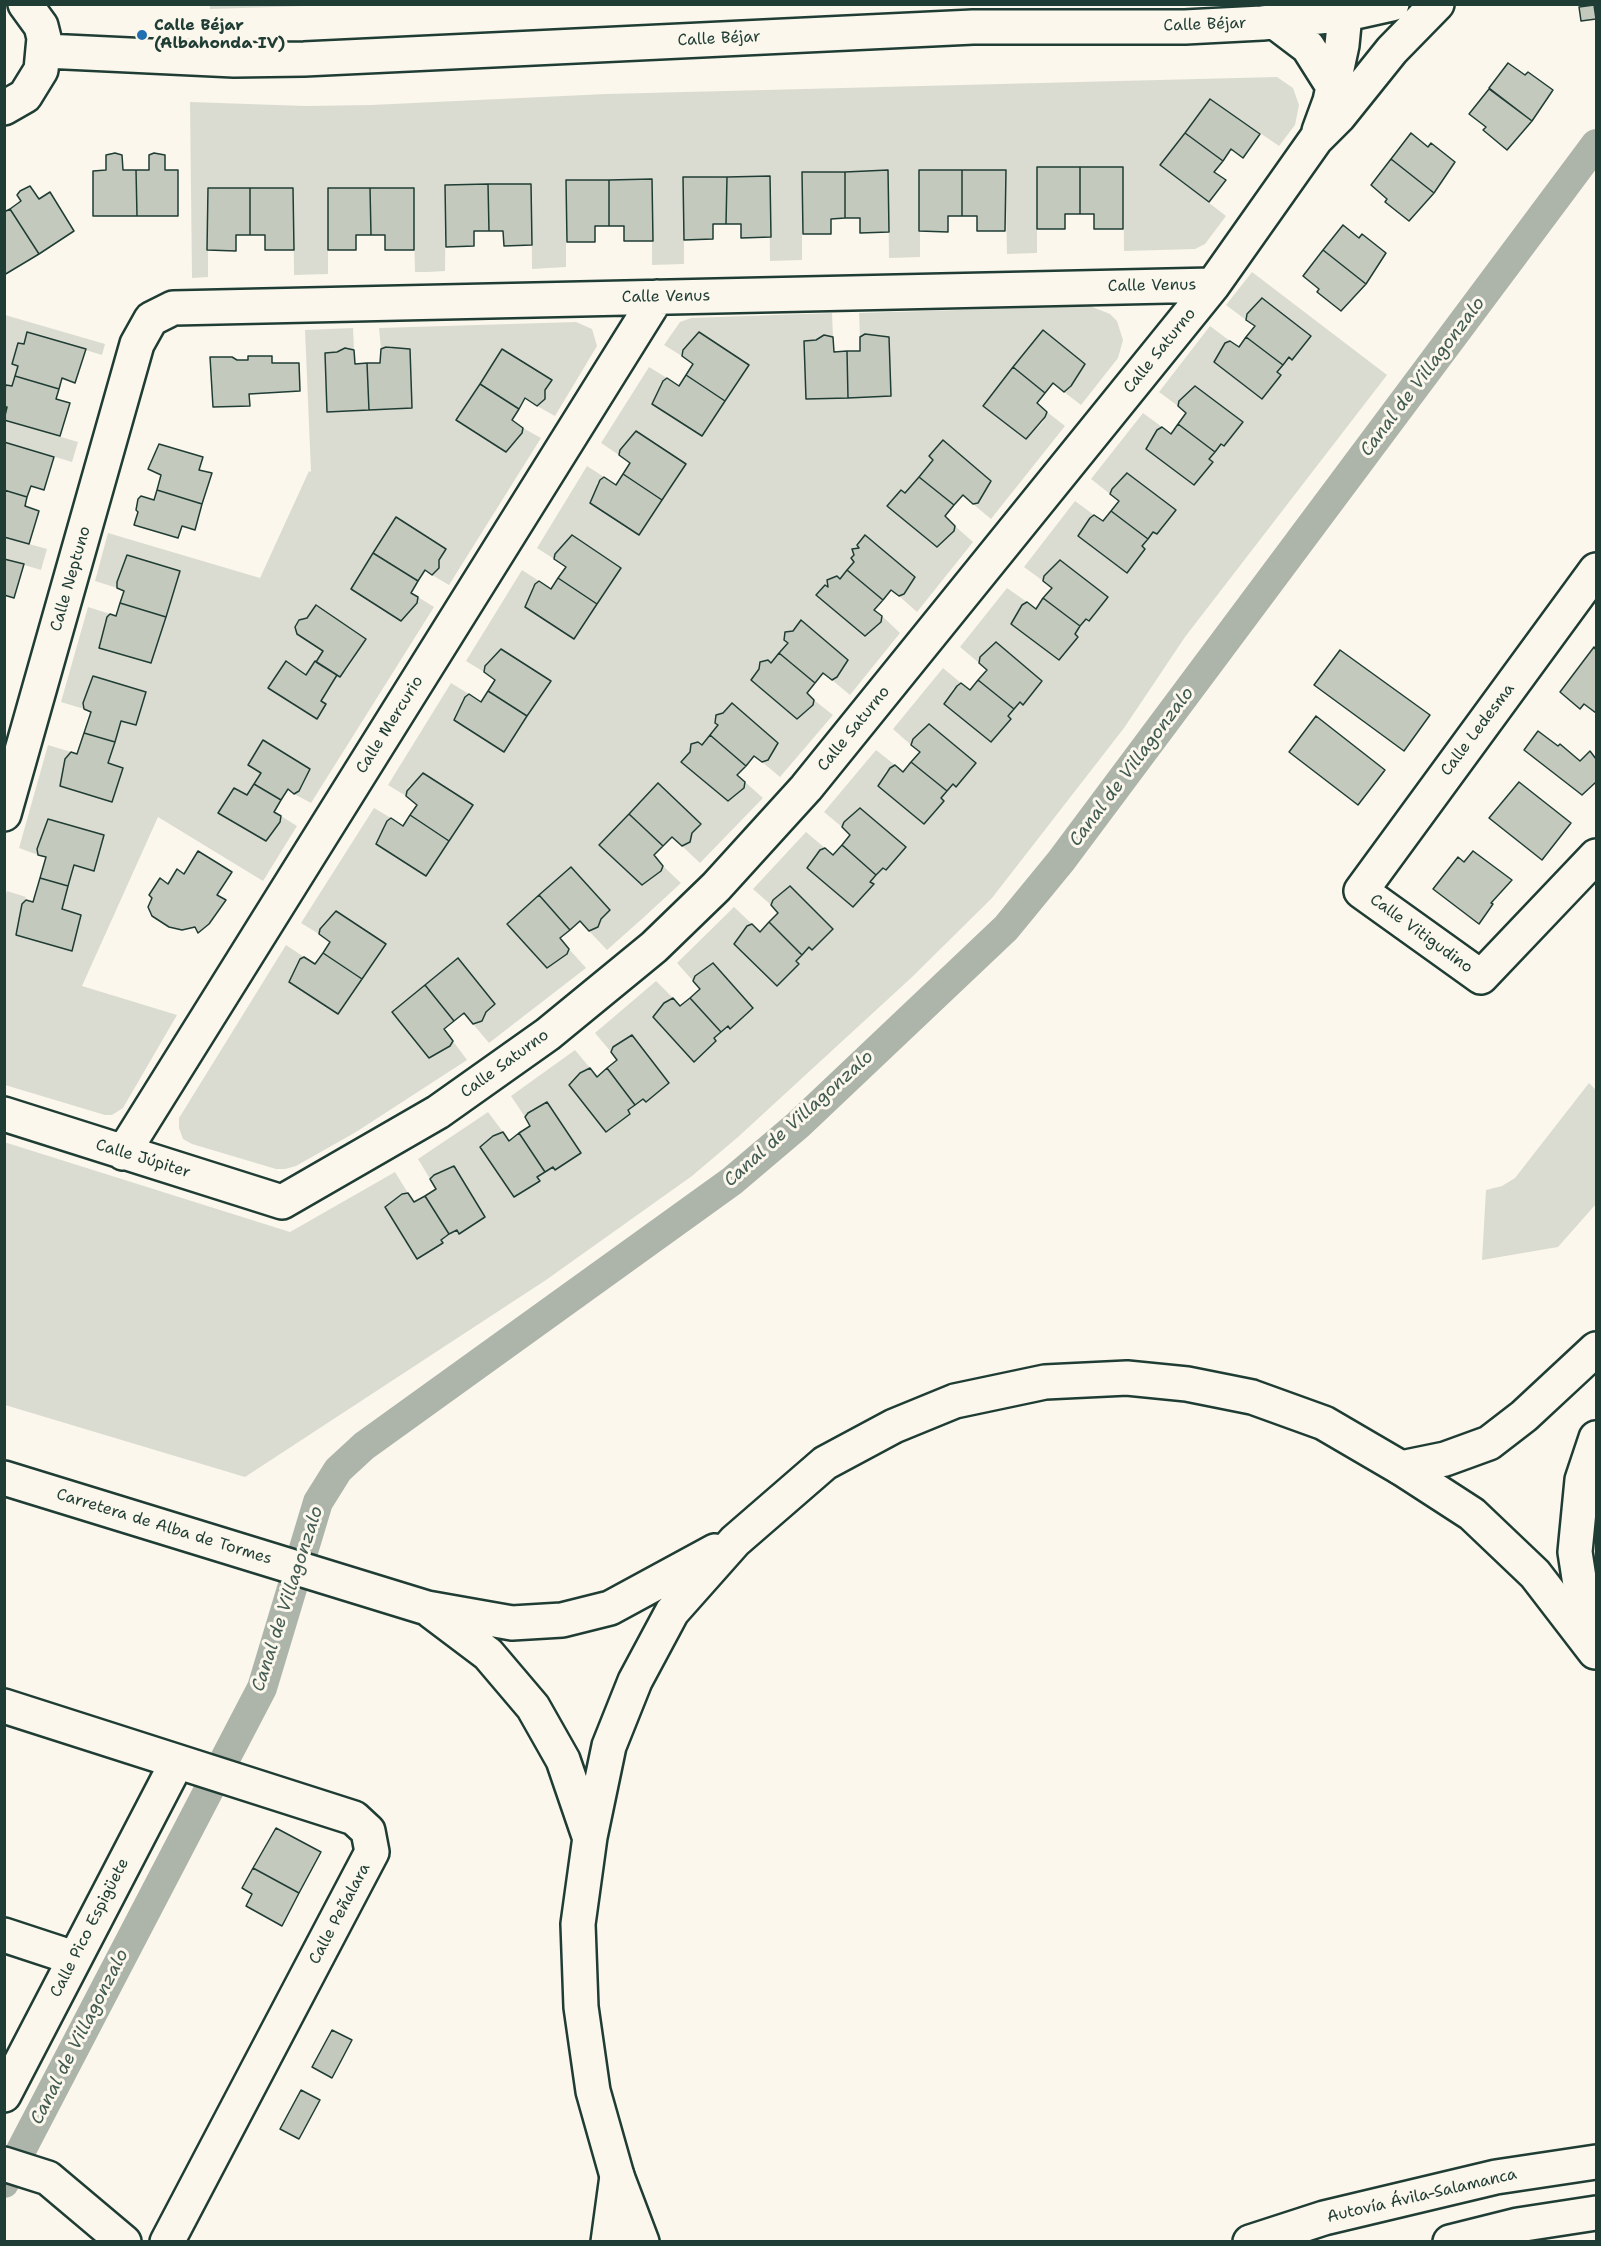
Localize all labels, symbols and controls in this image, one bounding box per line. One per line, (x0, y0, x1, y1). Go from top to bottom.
street label: Calle Béjar (1163, 14, 1247, 36)
place label: Calle Béjar (Albahonda IV) (154, 16, 285, 54)
street label: Calle Béjar (677, 27, 761, 51)
marker: Calle Béjar (Albahonda IV) (135, 28, 149, 42)
street label: Calle Venus (1108, 276, 1196, 296)
street label: Calle Venus (622, 287, 710, 307)
water label: Canal de Villagonzalo (1356, 293, 1490, 461)
street label: Calle Saturno (1120, 305, 1200, 397)
street label: Calle Neptuno (47, 524, 95, 634)
street label: Calle Mercurio (352, 672, 428, 778)
street label: Calle Ledesma (1437, 680, 1519, 780)
street label: Calle Saturno (814, 683, 894, 775)
water label: Canal de Villagonzalo (1065, 683, 1199, 851)
street label: Calle Vitigudino (1366, 890, 1476, 978)
street label: Calle Saturno (457, 1026, 553, 1102)
water label: Canal de Villagonzalo (720, 1046, 878, 1192)
street label: Calle Júpiter (93, 1135, 193, 1183)
street label: Carretera de Alba de Tormes (54, 1485, 274, 1569)
water label: Canal de Villagonzalo (248, 1503, 328, 1695)
street label: Calle Pico Espigüete (47, 1855, 133, 2001)
street label: Calle Peñalara (305, 1860, 375, 1968)
water label: Canal de Villagonzalo (26, 1946, 134, 2128)
street label: Autovía Ávila-Salamanca (1325, 2165, 1519, 2227)

